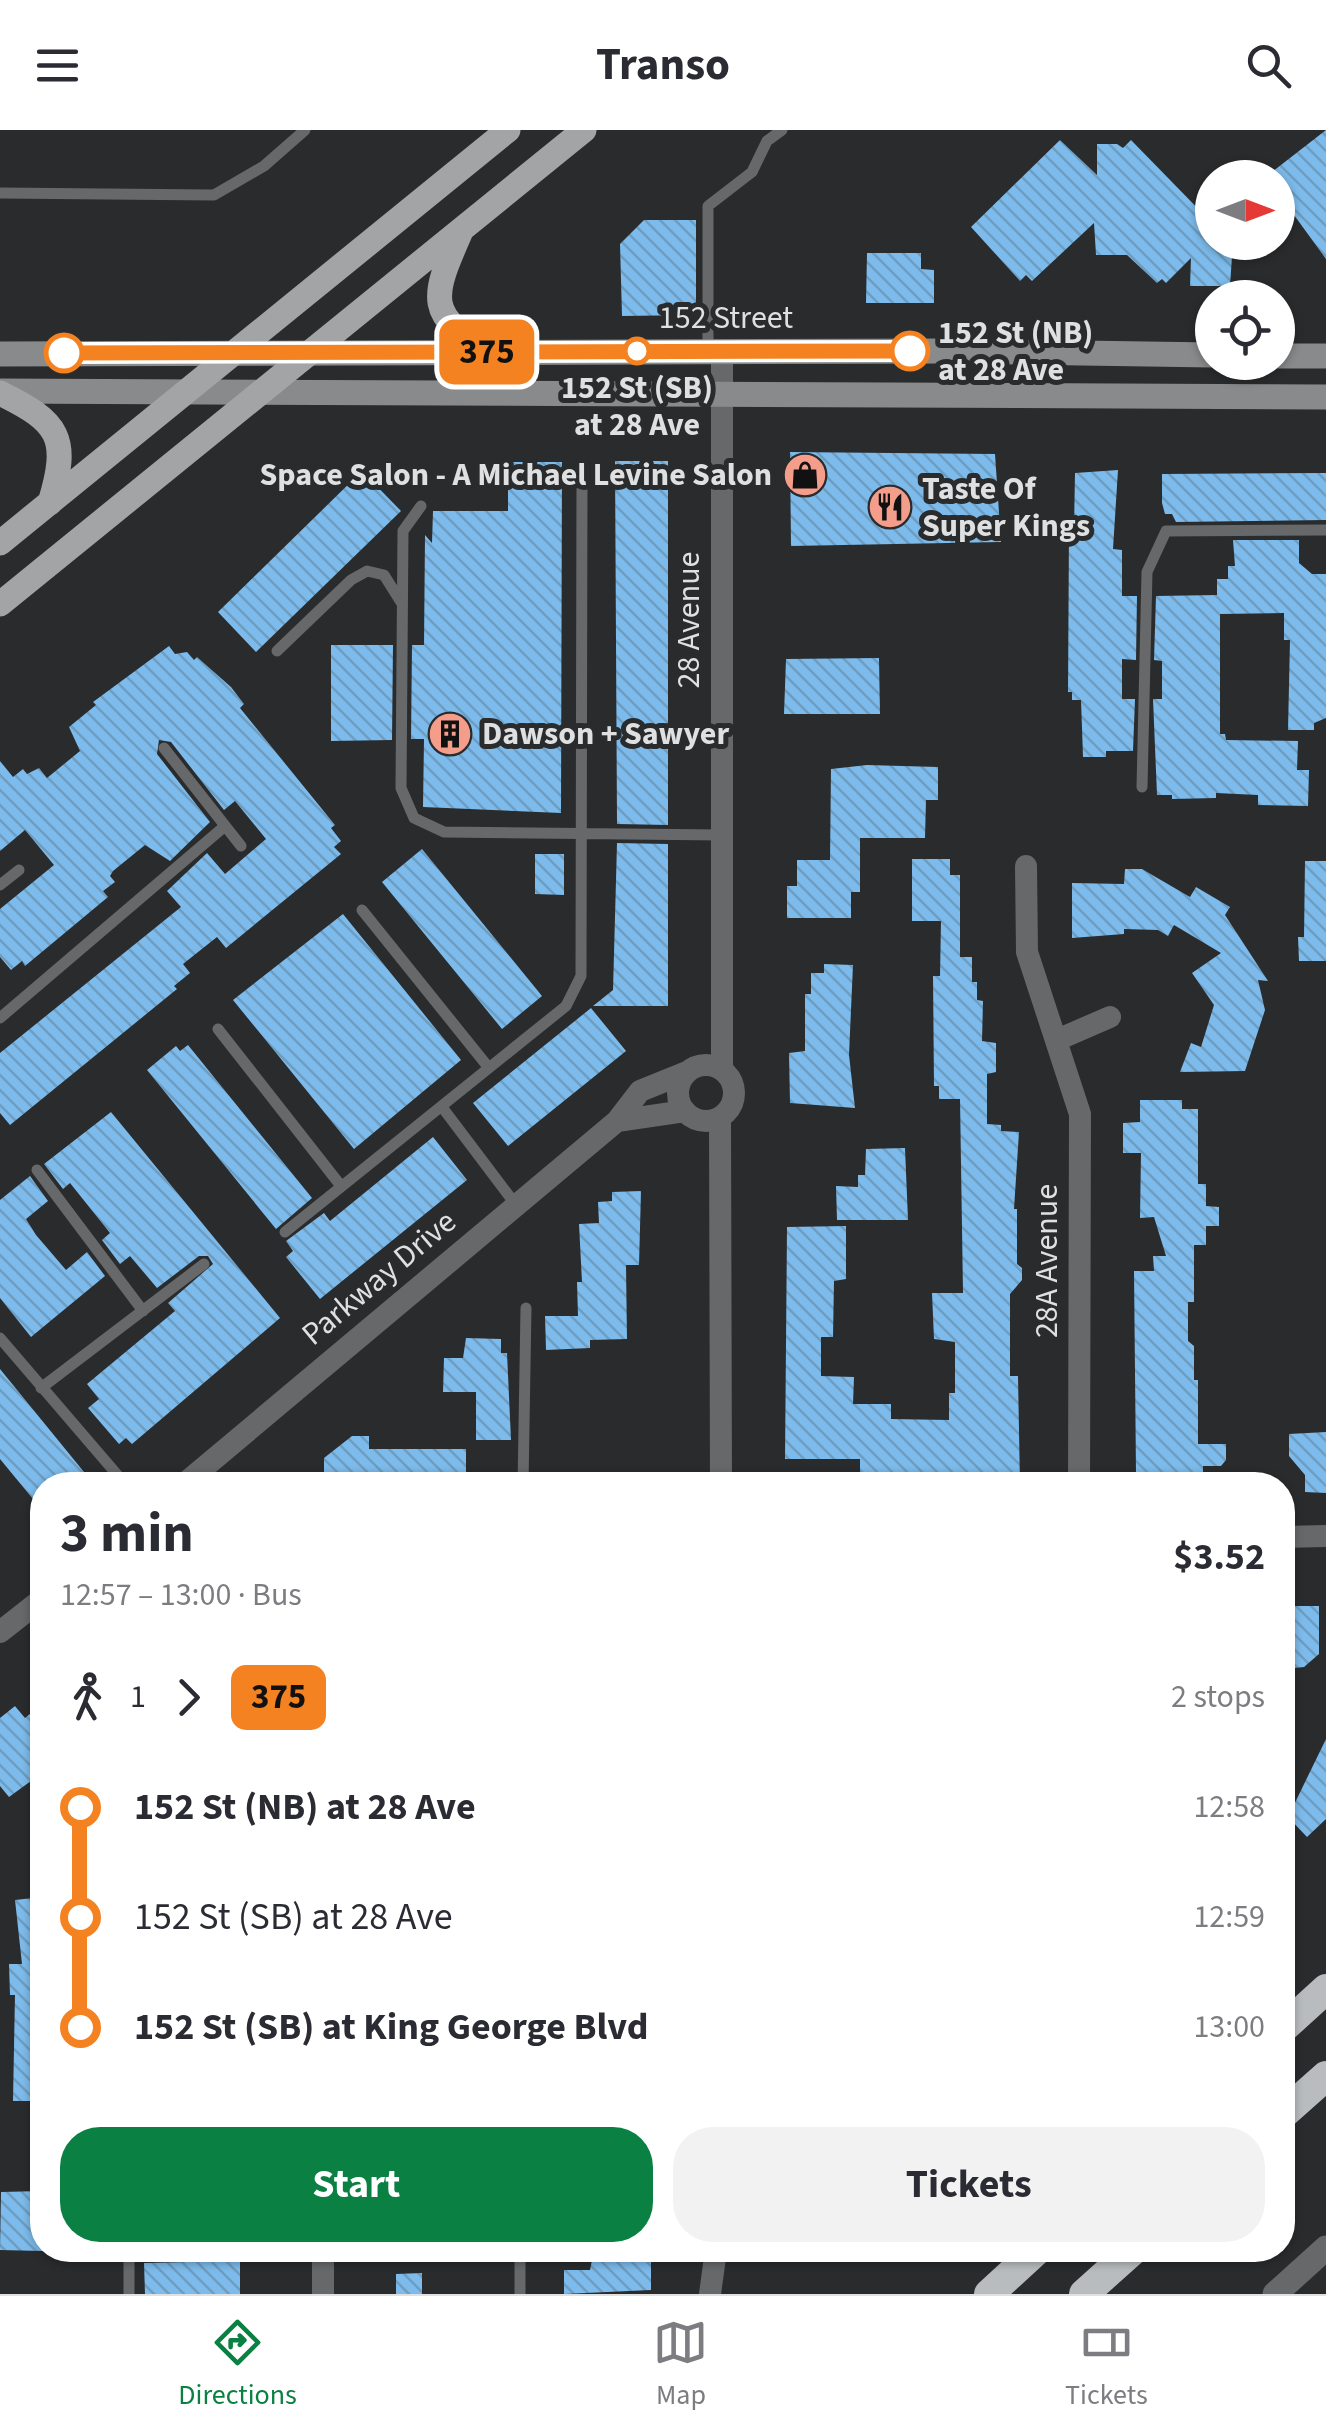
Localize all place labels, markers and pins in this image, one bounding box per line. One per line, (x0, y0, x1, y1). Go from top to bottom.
place label: 152 St (NB) at 28 Ave (938, 310, 1093, 393)
marker: 152 St (NB) at 28 Ave (891, 332, 929, 370)
unlabelled marker (45, 334, 83, 372)
marker: 152 St (SB) at 28 Ave (624, 338, 650, 364)
place label: 152 St (SB) at 28 Ave (561, 365, 713, 448)
place label: Space Salon - A Michael Levine Salon (260, 452, 772, 498)
shop icon: Space Salon - A Michael Levine Salon (782, 452, 828, 498)
place label: Taste Of Super Kings (922, 466, 1090, 549)
restaurant icon: Taste Of Super Kings (867, 484, 913, 530)
building icon: Dawson + Sawyer (427, 711, 473, 757)
place label: Dawson + Sawyer (482, 711, 729, 757)

